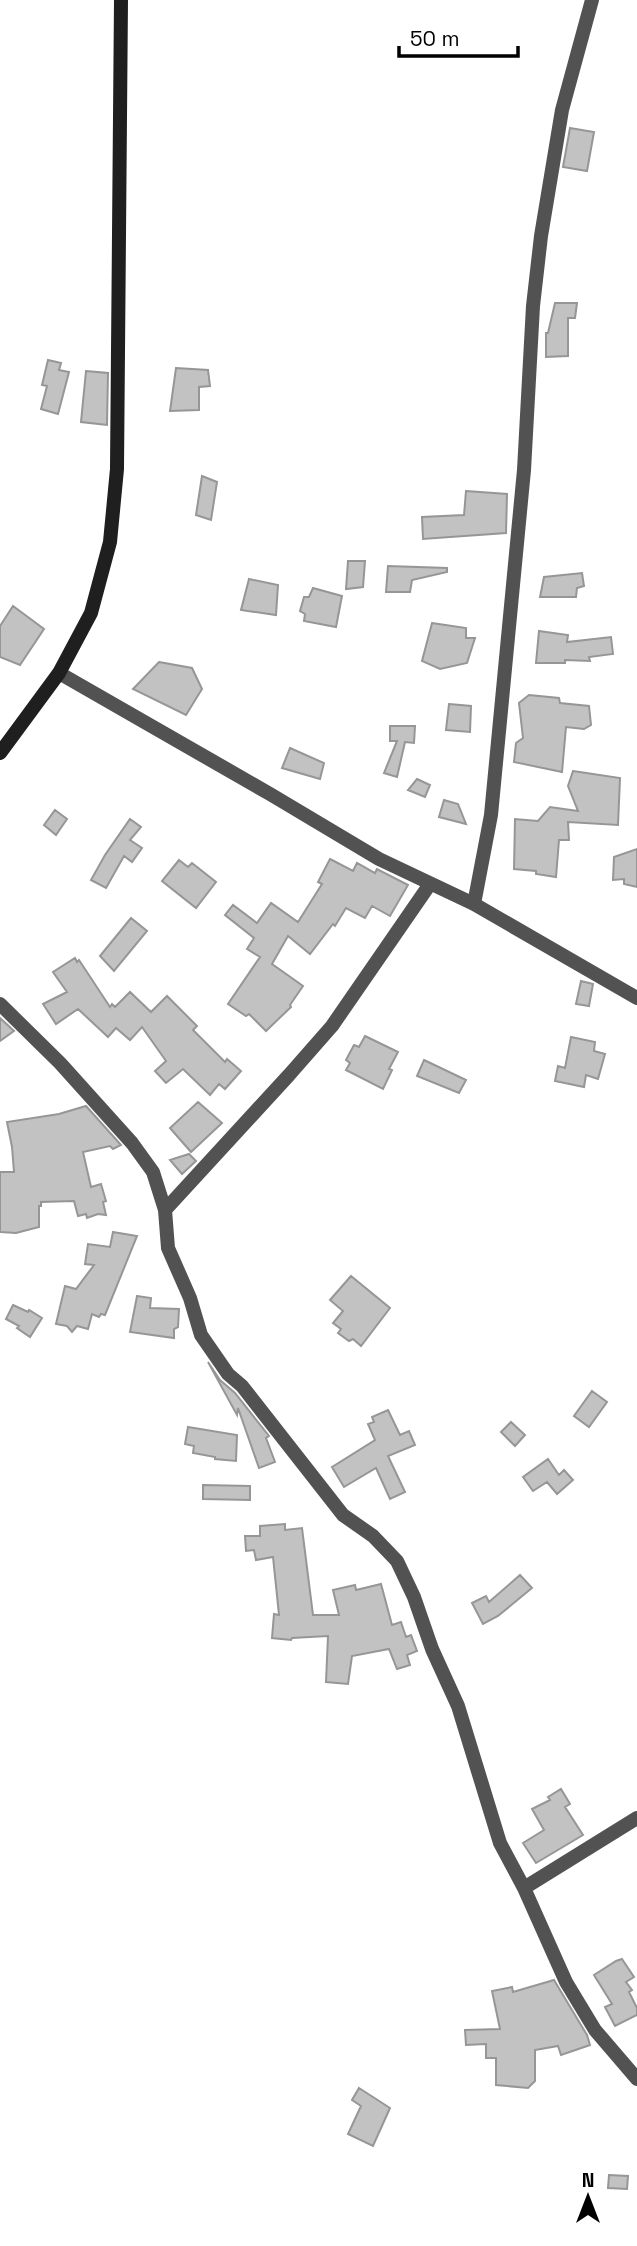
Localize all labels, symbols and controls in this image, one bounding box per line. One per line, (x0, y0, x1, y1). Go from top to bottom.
scale bar (399, 14, 518, 58)
text: 50 m (410, 25, 460, 52)
north arrow (553, 2162, 623, 2232)
text: N (582, 2168, 594, 2193)

